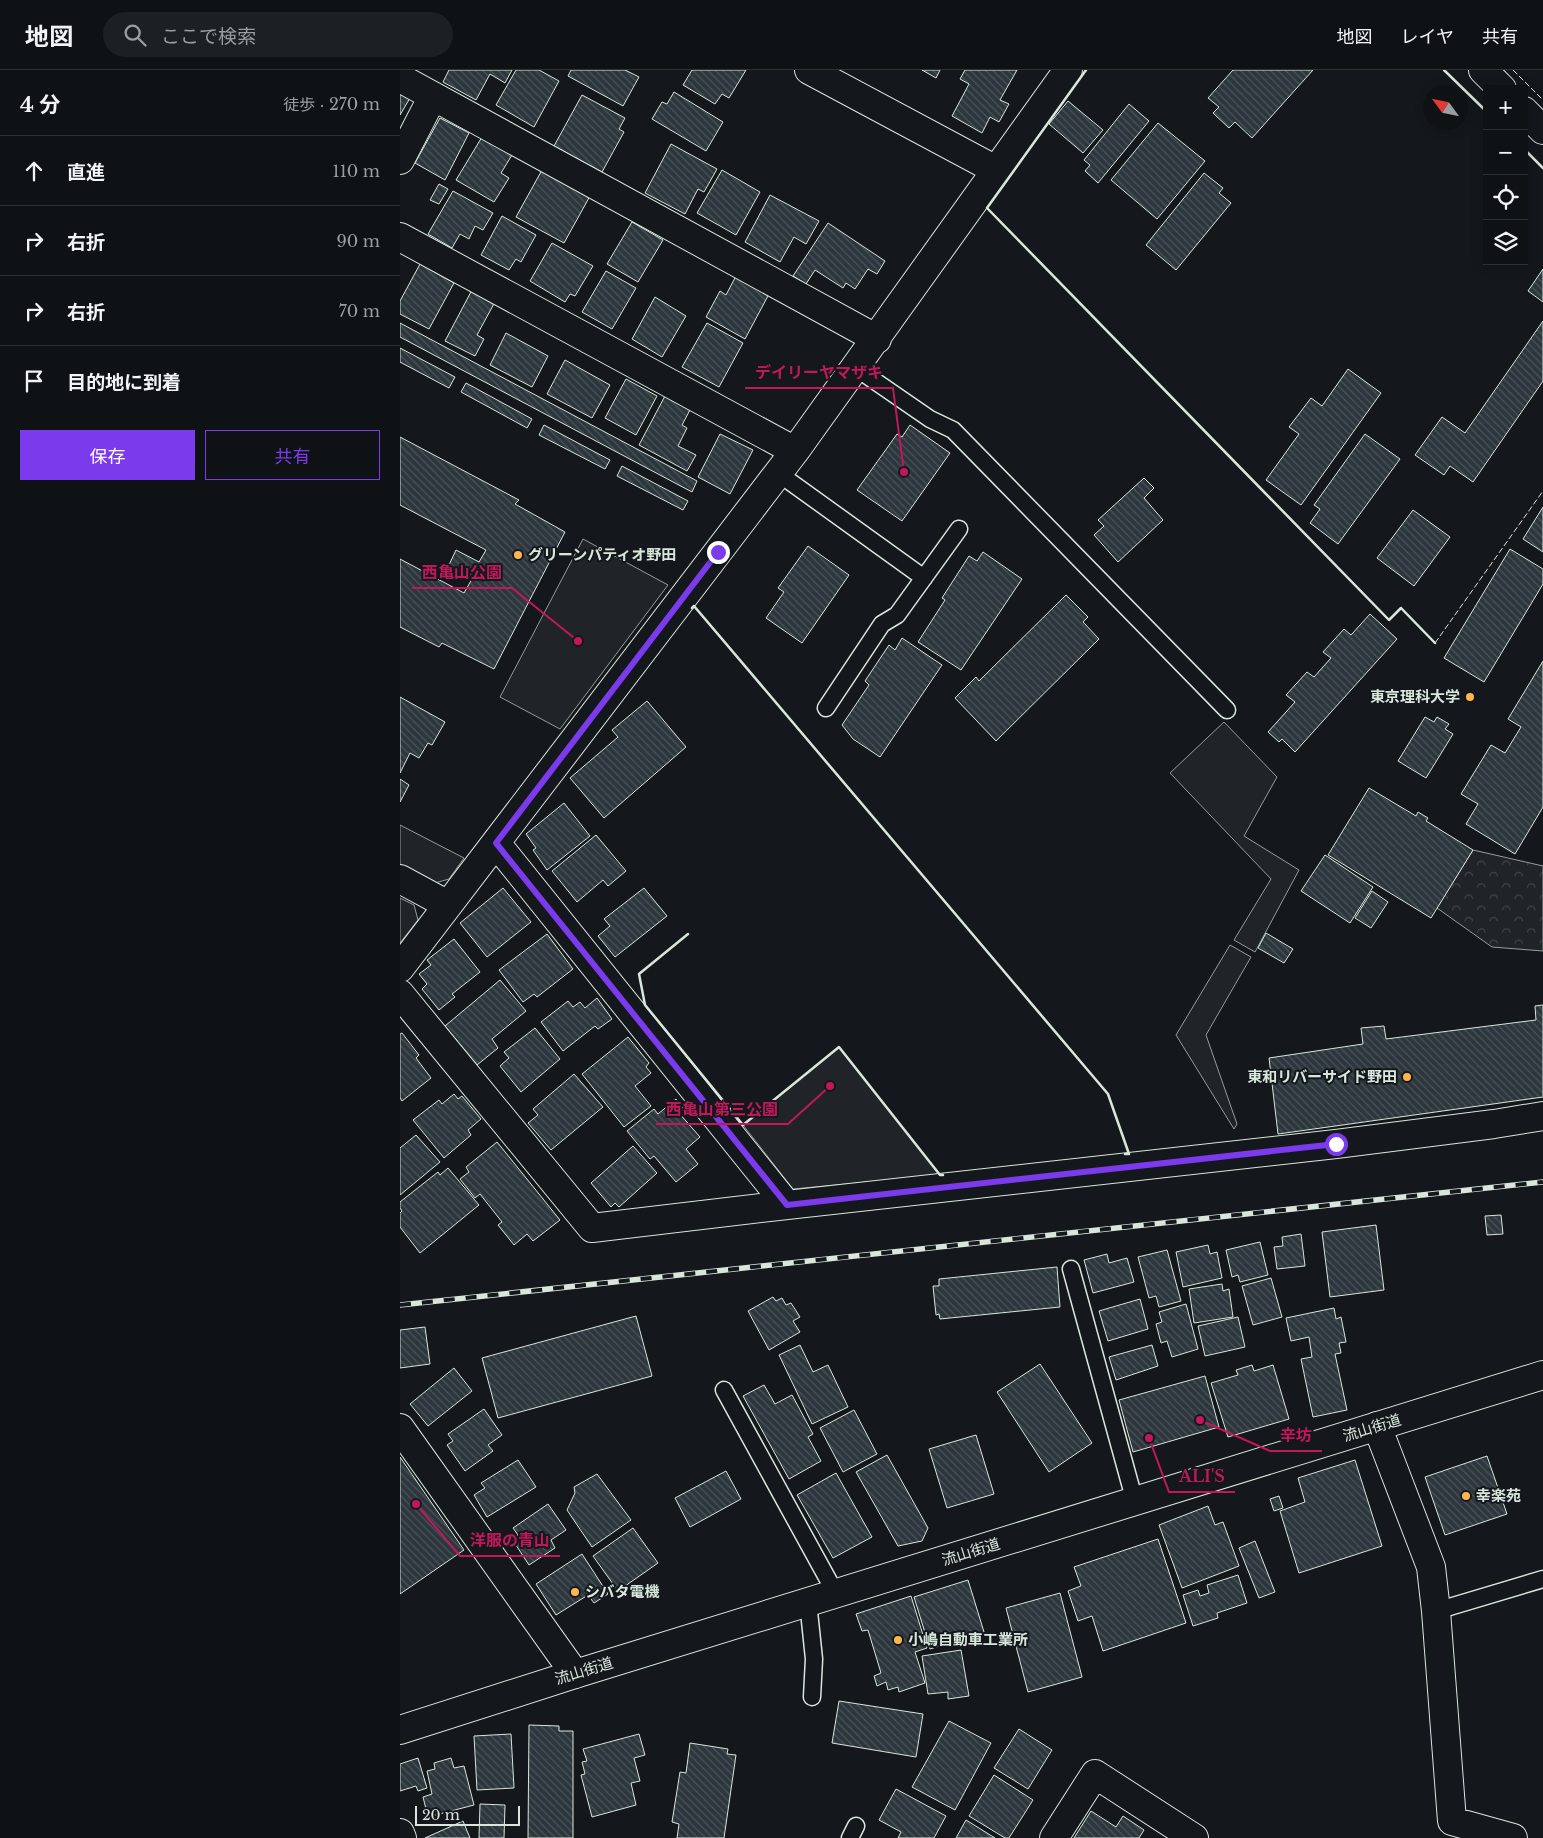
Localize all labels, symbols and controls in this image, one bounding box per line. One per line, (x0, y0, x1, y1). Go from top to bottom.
search box (103, 12, 453, 57)
icon: search (121, 21, 149, 49)
text: 地図 (25, 22, 73, 51)
text: ここで検索 (161, 25, 256, 48)
text: 地図 (1337, 26, 1373, 48)
text: レイヤ (1401, 26, 1454, 48)
text: 共有 (1482, 26, 1518, 48)
north arrow (1423, 85, 1468, 130)
map controls (1483, 85, 1528, 265)
button: + (1483, 85, 1528, 130)
text: 4 分 (20, 92, 61, 118)
text: 徒歩 · 270 m (283, 94, 380, 114)
button: − (1483, 130, 1528, 175)
icon: ahead (20, 157, 48, 185)
text: 直進 (67, 161, 105, 184)
text: 110 m (333, 161, 380, 181)
button: locate (1483, 175, 1528, 220)
button: layers (1483, 220, 1528, 265)
icon: right (20, 227, 48, 255)
text: 右折 (67, 231, 105, 254)
text: 90 m (337, 231, 380, 251)
icon: right (20, 297, 48, 325)
text: 右折 (67, 301, 105, 324)
text: 70 m (339, 301, 380, 321)
callout: デイリーヤマザキ (745, 357, 893, 388)
text: デイリーヤマザキ (755, 362, 883, 382)
icon: arrive (20, 367, 48, 395)
text: 目的地に到着 (67, 371, 181, 394)
button: 保存 (20, 430, 195, 480)
button: 共有 (205, 430, 380, 480)
route end (707, 541, 730, 564)
place label: グリーンパティオ野田 (528, 545, 676, 564)
marker: グリーンパティオ野田 (512, 549, 524, 561)
callout: 西亀山公園 (412, 557, 512, 588)
text: 西亀山公園 (422, 562, 502, 582)
place label: 東京理科大学 (1370, 687, 1460, 706)
marker: 東京理科大学 (1464, 691, 1476, 703)
place label: 東和リバーサイド野田 (1247, 1067, 1397, 1086)
marker: 東和リバーサイド野田 (1401, 1071, 1413, 1083)
callout: 西亀山第三公園 (656, 1093, 788, 1124)
text: 西亀山第三公園 (666, 1099, 778, 1119)
route start (1325, 1133, 1348, 1156)
street label: 流山街道 (1340, 1410, 1403, 1445)
callout: 辛坊 (1270, 1420, 1322, 1451)
text: 辛坊 (1280, 1425, 1312, 1445)
callout: ALI'S (1169, 1461, 1235, 1492)
text: ALI'S (1178, 1466, 1225, 1486)
place label: 幸楽苑 (1476, 1486, 1521, 1505)
marker: 幸楽苑 (1460, 1490, 1472, 1502)
callout: 洋服の青山 (460, 1525, 560, 1556)
text: 洋服の青山 (470, 1530, 550, 1550)
street label: 流山街道 (939, 1534, 1002, 1569)
place label: シバタ電機 (585, 1582, 660, 1601)
marker: シバタ電機 (569, 1586, 581, 1598)
place label: 小嶋自動車工業所 (908, 1630, 1028, 1649)
marker: 小嶋自動車工業所 (892, 1634, 904, 1646)
street label: 流山街道 (552, 1653, 615, 1688)
scale bar (415, 1803, 520, 1826)
text: 20 m (422, 1806, 460, 1824)

